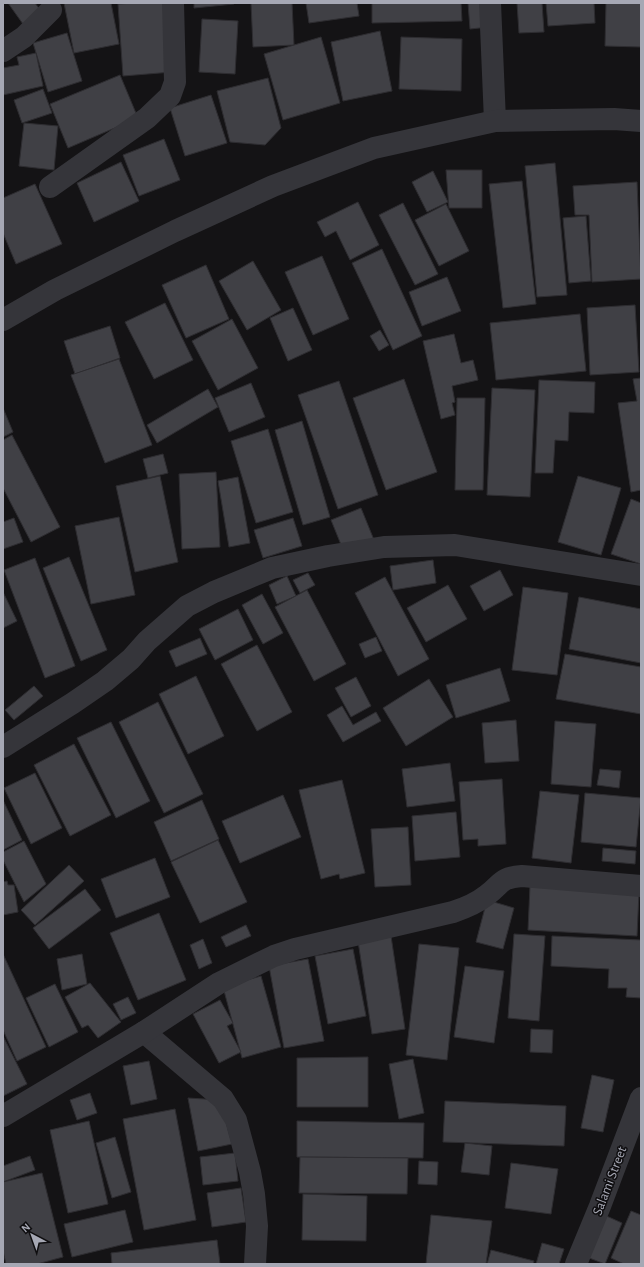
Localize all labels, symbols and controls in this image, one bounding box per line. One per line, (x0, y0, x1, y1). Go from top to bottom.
street label: Salami Street (590, 1144, 630, 1217)
north arrow (12, 1215, 52, 1255)
text: N (19, 1221, 32, 1234)

